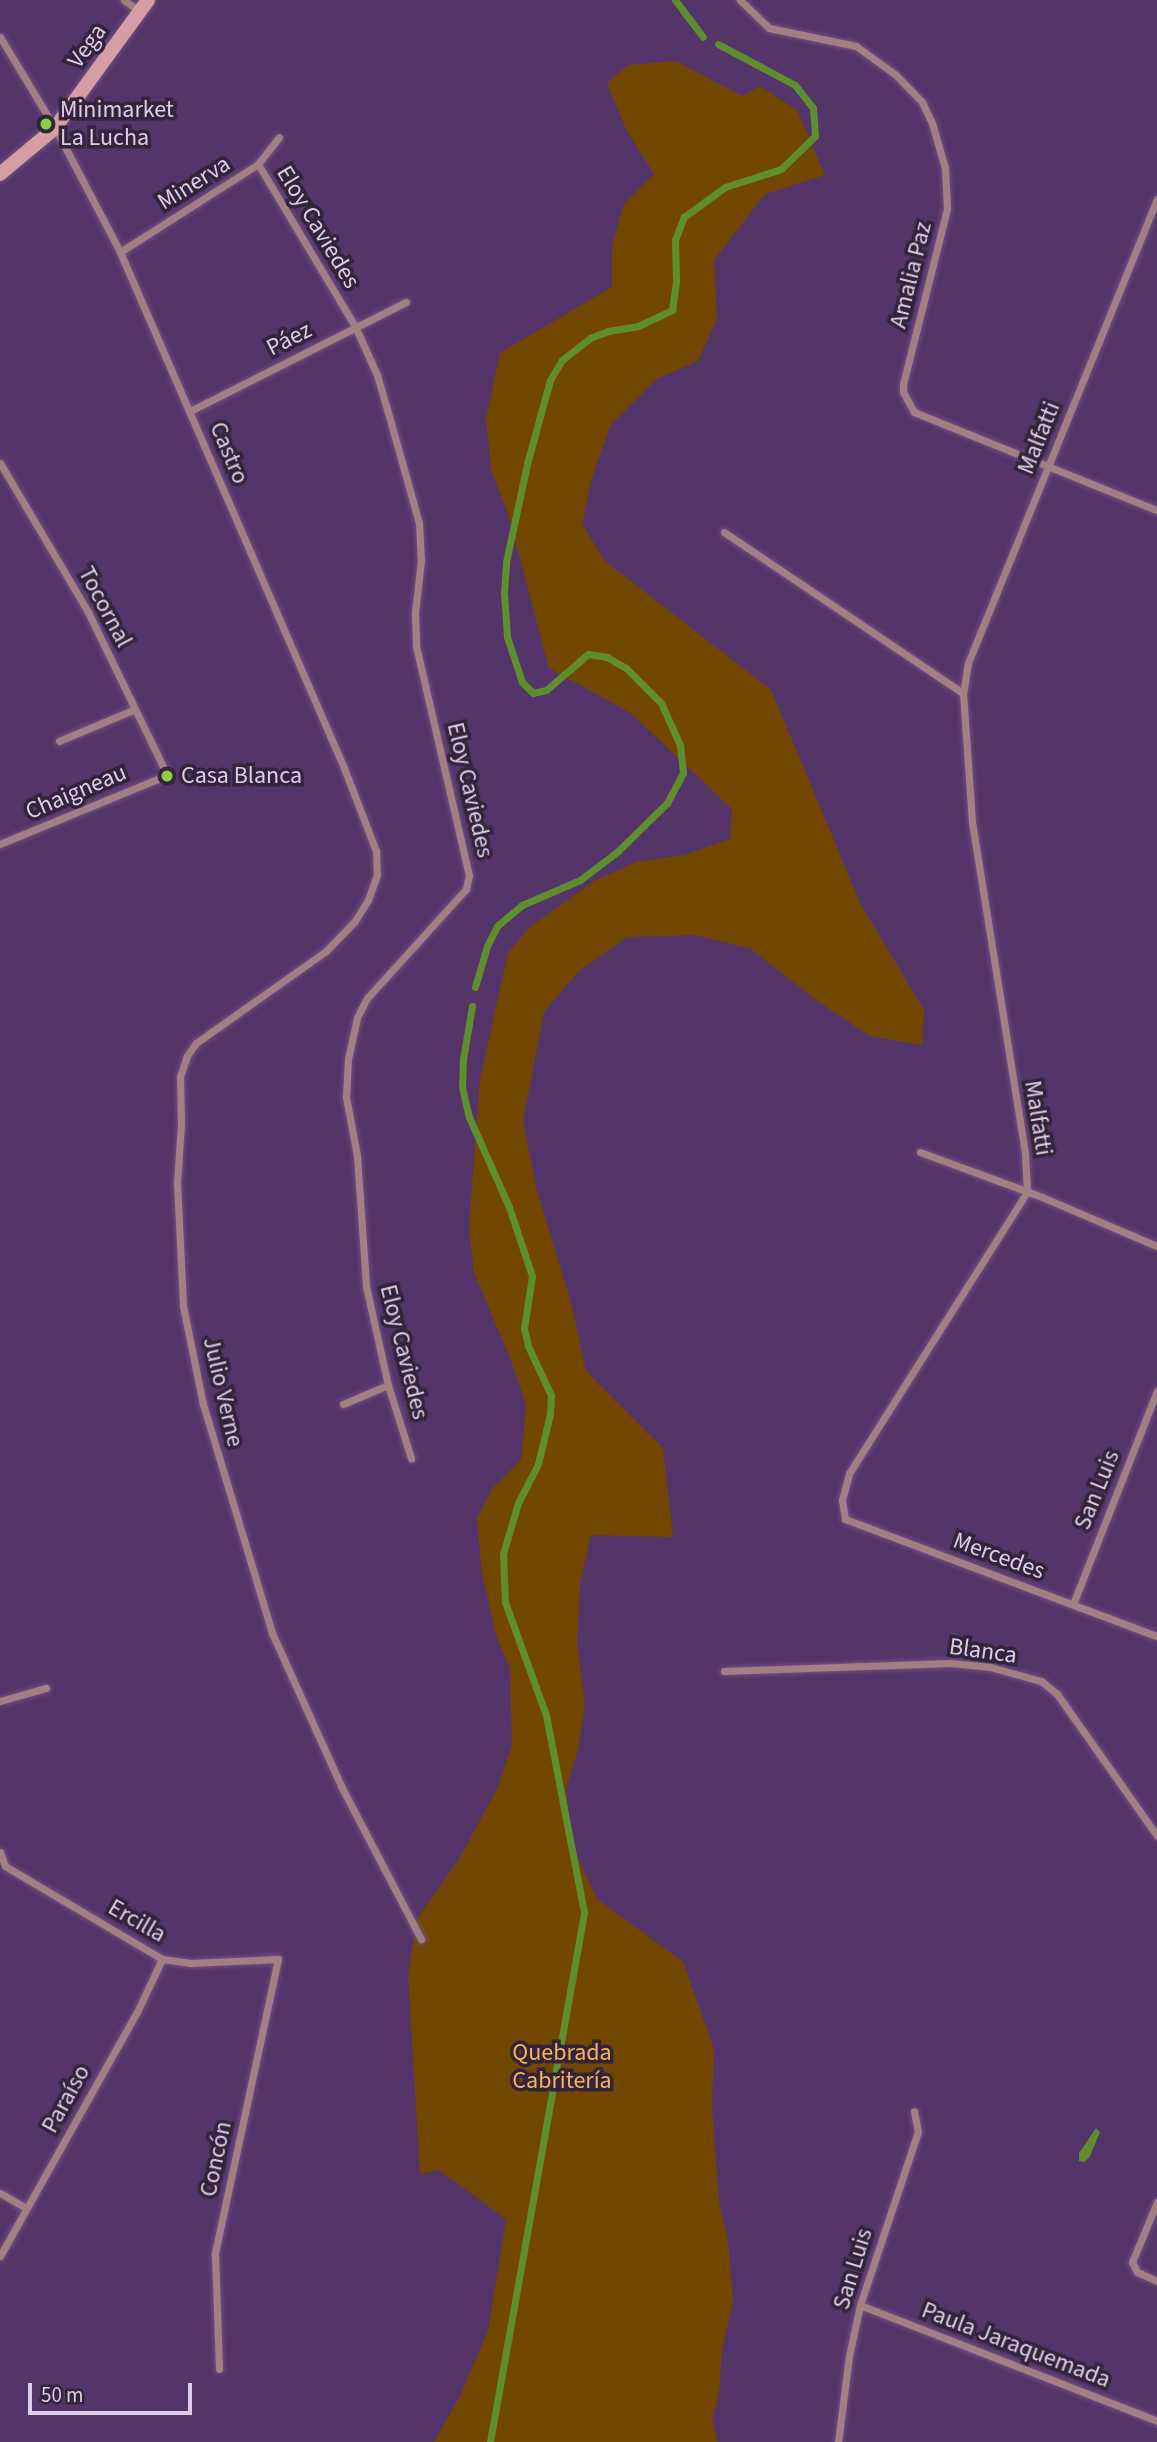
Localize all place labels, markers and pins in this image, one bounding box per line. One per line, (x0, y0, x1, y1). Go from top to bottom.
place label: Minimarket La Lucha (60, 96, 174, 152)
marker: Minimarket La Lucha (38, 116, 54, 132)
place label: Casa Blanca (181, 762, 302, 790)
marker: Casa Blanca (159, 768, 175, 784)

